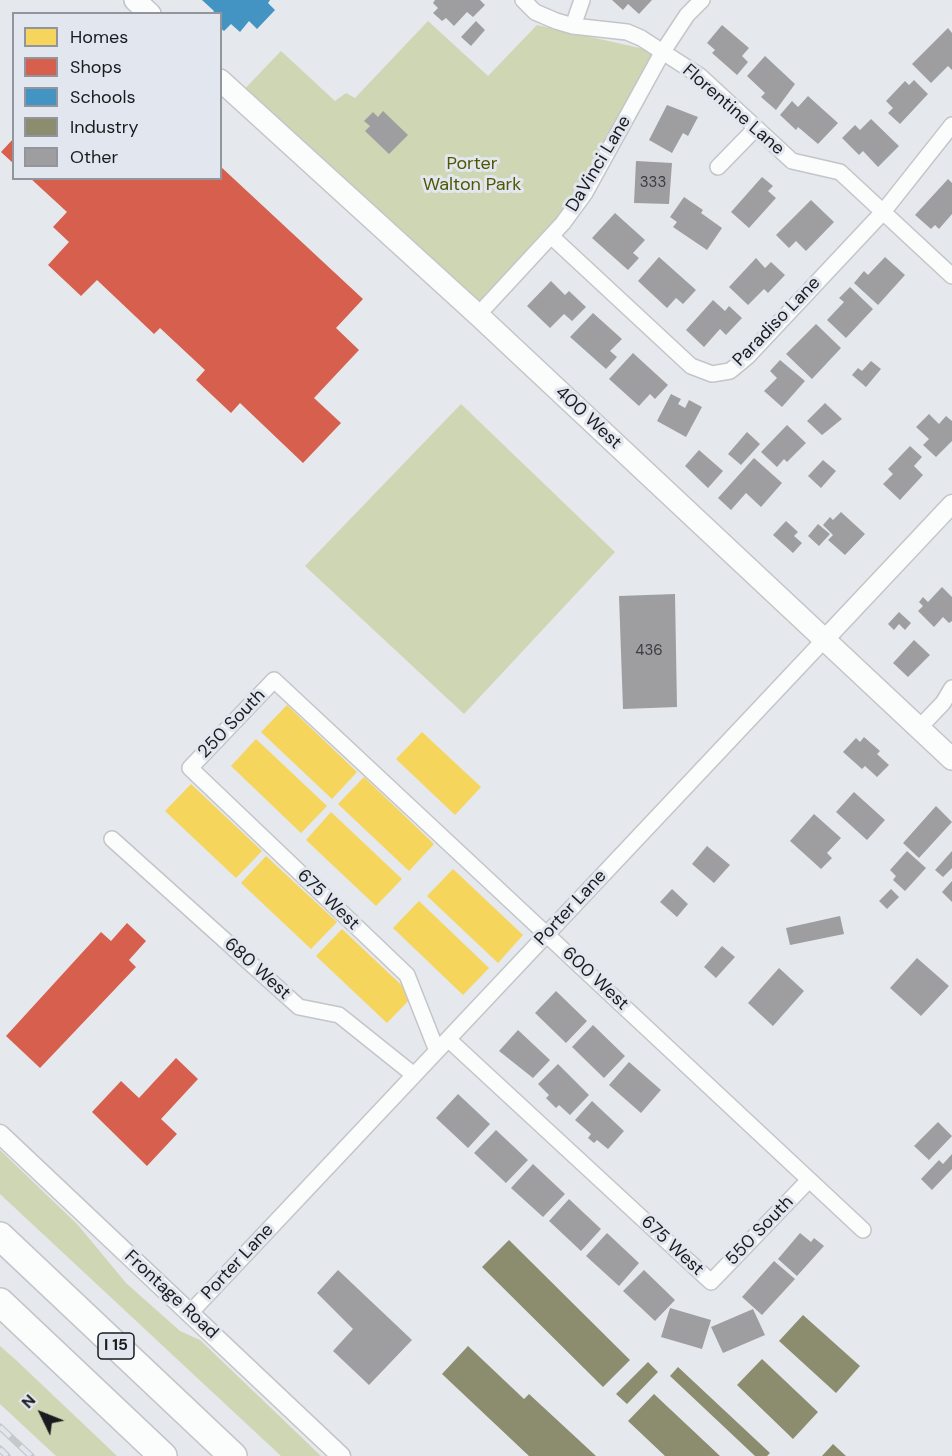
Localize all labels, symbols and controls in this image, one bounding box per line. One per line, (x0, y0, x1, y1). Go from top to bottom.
legend (12, 12, 222, 180)
text: Homes (70, 25, 128, 49)
text: Shops (70, 55, 122, 79)
street label: Florentine Lane (678, 60, 788, 160)
text: Schools (70, 85, 135, 109)
street label: DaVinci Lane (562, 112, 636, 216)
text: Industry (70, 115, 139, 139)
text: Other (70, 145, 118, 169)
park label: Porter Walton Park (423, 153, 521, 195)
house number: 333 (640, 174, 666, 192)
street label: Paradiso Lane (729, 273, 825, 371)
street label: 400 West (550, 382, 626, 454)
house number: 436 (635, 642, 663, 660)
street label: 250 South (194, 685, 270, 763)
street label: 675 West (292, 865, 364, 935)
street label: Porter Lane (531, 866, 611, 950)
street label: 680 West (219, 934, 295, 1004)
street label: 600 West (557, 943, 633, 1015)
street label: 550 South (722, 1192, 798, 1270)
street label: 675 West (636, 1211, 708, 1281)
street label: Porter Lane (198, 1220, 278, 1304)
street label: Frontage Road (120, 1246, 222, 1344)
road number: I 15 (98, 1333, 134, 1359)
north arrow (12, 1384, 72, 1444)
text: N (17, 1390, 40, 1413)

